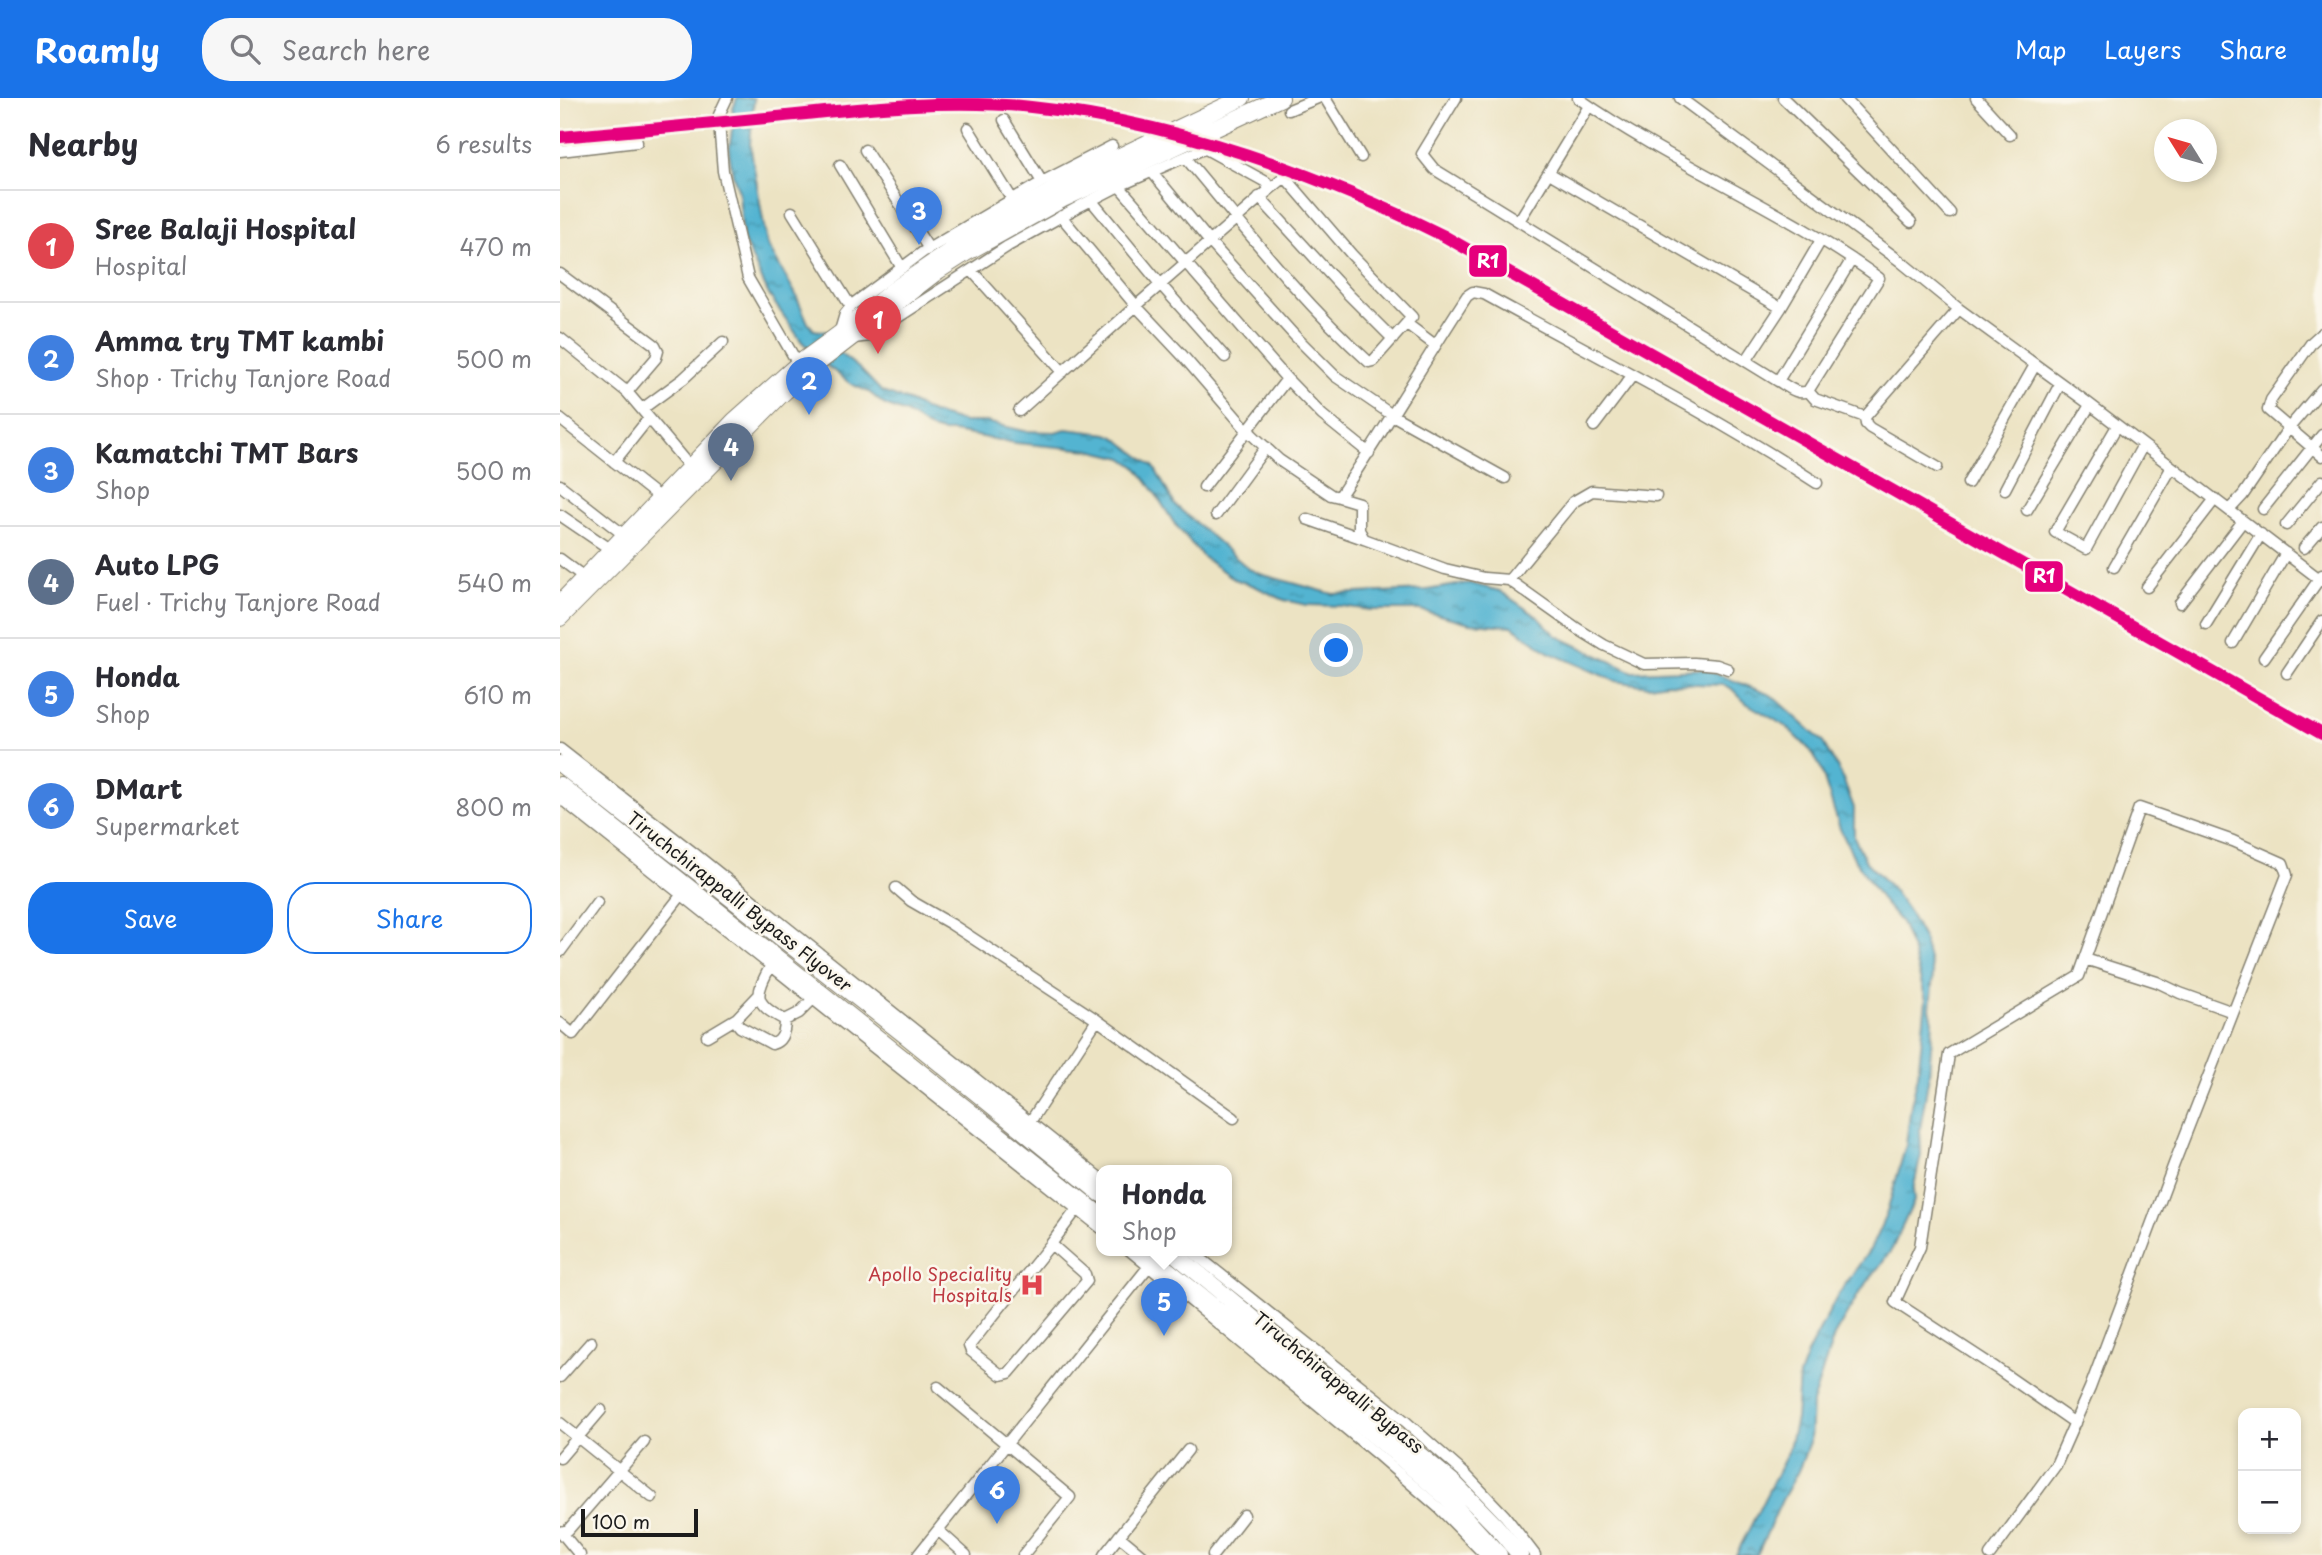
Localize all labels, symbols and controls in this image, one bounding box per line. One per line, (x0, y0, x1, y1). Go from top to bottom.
search box (202, 18, 692, 81)
text: Roamly (35, 24, 160, 74)
icon: search (226, 30, 264, 68)
text: Search here (282, 30, 430, 69)
text: Map (2015, 31, 2066, 67)
text: Layers (2104, 31, 2181, 67)
text: Share (2219, 31, 2287, 67)
north arrow (2154, 119, 2217, 182)
text: Nearby (28, 121, 138, 166)
text: 6 results (436, 126, 532, 161)
pin: 3 (896, 187, 942, 245)
text: Sree Balaji Hospital (95, 209, 356, 248)
text: 1 (46, 229, 57, 264)
text: 470 m (459, 229, 532, 264)
line badge: R1 (1468, 244, 1508, 278)
text: R1 (1477, 246, 1499, 274)
text: Hospital (95, 248, 187, 283)
pin: 1 (855, 296, 901, 354)
text: Amma try TMT kambi (95, 321, 384, 360)
text: 2 (43, 341, 59, 376)
text: 500 m (455, 341, 532, 376)
pin: 2 (786, 357, 832, 415)
text: Shop · Trichy Tanjore Road (95, 360, 391, 395)
pin: 4 (708, 423, 754, 481)
text: Kamatchi TMT Bars (95, 433, 359, 472)
text: 3 (43, 453, 59, 488)
text: 500 m (455, 453, 532, 488)
text: Shop (95, 472, 150, 507)
text: Auto LPG (95, 545, 220, 584)
line badge: R1 (2024, 560, 2064, 593)
text: R1 (2033, 561, 2055, 589)
text: 4 (43, 565, 59, 600)
text: 540 m (456, 565, 532, 600)
text: Fuel · Trichy Tanjore Road (95, 584, 381, 619)
your location (1319, 633, 1353, 667)
text: Honda (95, 657, 180, 696)
text: 5 (44, 677, 58, 712)
text: 610 m (464, 677, 532, 712)
text: Shop (95, 696, 150, 731)
text: DMart (95, 769, 183, 808)
text: 6 (43, 789, 59, 824)
text: 800 m (455, 789, 532, 824)
street label: Tiruchchirappalli Bypass Flyover (621, 804, 859, 998)
text: Supermarket (95, 808, 239, 843)
button: Save (28, 882, 273, 954)
button: Share (287, 882, 532, 954)
popup (1096, 1165, 1232, 1256)
text: Honda (1122, 1174, 1206, 1213)
text: Shop (1122, 1213, 1177, 1248)
place label: Apollo Speciality Hospitals (868, 1260, 1012, 1308)
hospital icon: Apollo Speciality Hospitals (1018, 1271, 1046, 1299)
pin: 5 (1141, 1278, 1187, 1336)
street label: Tiruchchirappalli Bypass (1248, 1304, 1430, 1459)
map controls (2238, 1408, 2301, 1534)
button: + (2238, 1408, 2301, 1471)
pin: 6 (974, 1466, 1020, 1524)
button: − (2238, 1471, 2301, 1534)
scale bar (581, 1506, 698, 1538)
text: 100 m (592, 1507, 650, 1535)

